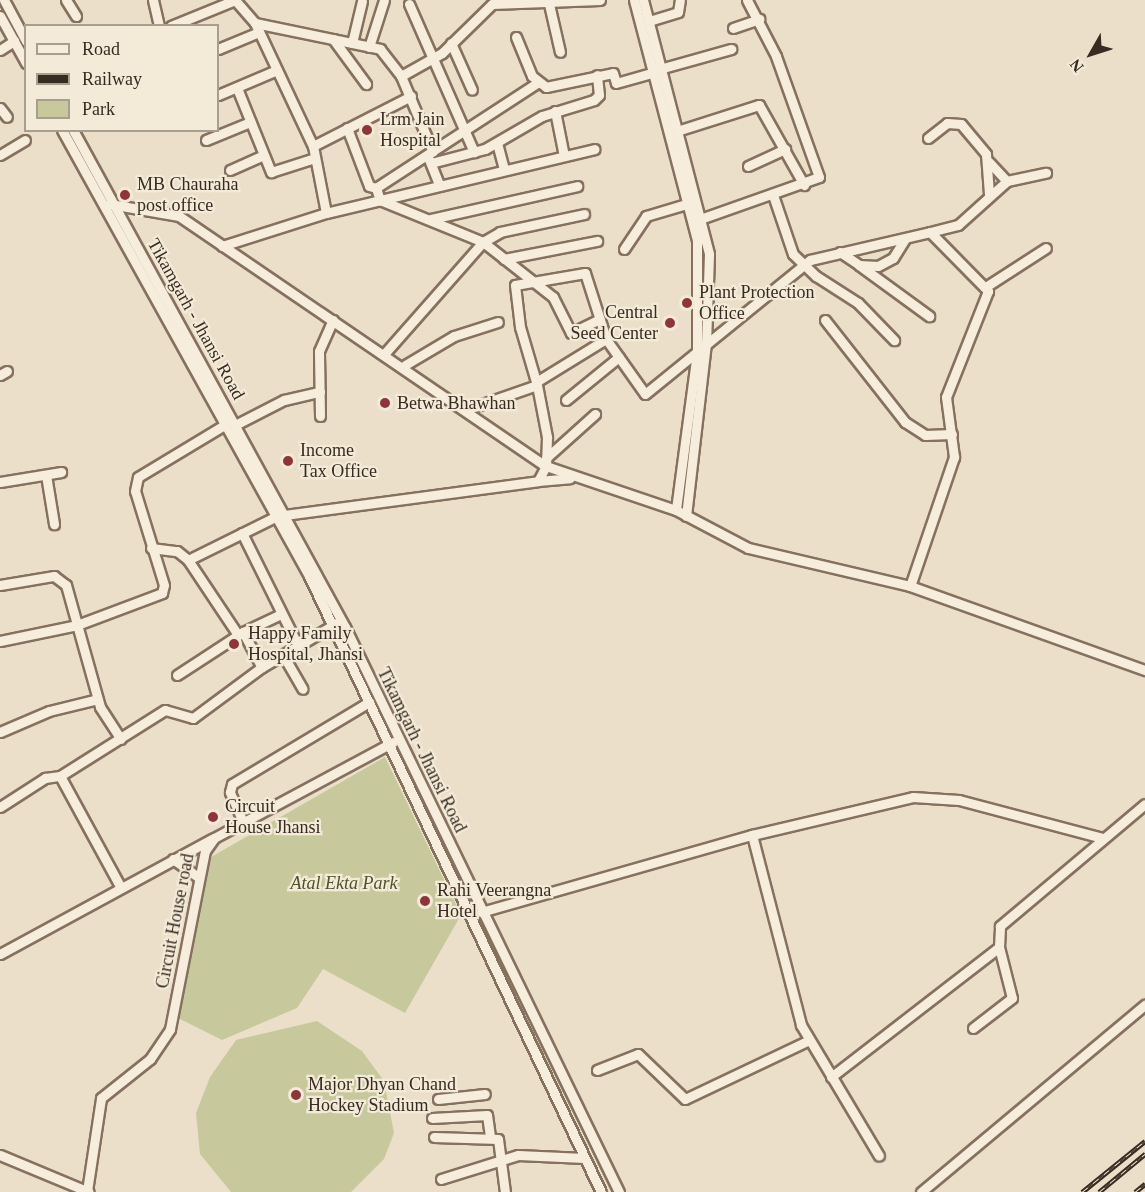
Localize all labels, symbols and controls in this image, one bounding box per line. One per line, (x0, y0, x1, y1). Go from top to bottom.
legend (24, 24, 219, 132)
north arrow (1061, 24, 1121, 84)
text: Road (82, 39, 120, 59)
text: N (1066, 56, 1087, 75)
text: Railway (82, 69, 142, 89)
text: Park (82, 99, 115, 119)
place label: Lrm Jain Hospital (380, 109, 444, 152)
marker: Lrm Jain Hospital (358, 121, 376, 139)
place label: MB Chauraha post office (137, 174, 238, 216)
marker: MB Chauraha post office (118, 188, 132, 202)
street label: Tikamgarh - Jhansi Road (143, 235, 249, 403)
place label: Plant Protection Office (699, 282, 814, 324)
marker: Plant Protection Office (680, 296, 694, 310)
place label: Central Seed Center (571, 302, 658, 344)
marker: Central Seed Center (663, 316, 677, 330)
place label: Betwa Bhawhan (397, 392, 515, 414)
marker: Betwa Bhawhan (378, 396, 392, 410)
place label: Income Tax Office (300, 440, 377, 482)
marker: Income Tax Office (281, 454, 295, 468)
place label: Happy Family Hospital, Jhansi (248, 623, 363, 666)
marker: Happy Family Hospital, Jhansi (225, 635, 243, 653)
street label: Tikamgarh - Jhansi Road (373, 664, 471, 836)
place label: Circuit House Jhansi (225, 796, 320, 838)
marker: Circuit House Jhansi (206, 810, 220, 824)
street label: Circuit House road (151, 852, 199, 990)
park label: Atal Ekta Park (291, 872, 397, 894)
place label: Rahi Veerangna Hotel (437, 880, 551, 922)
marker: Rahi Veerangna Hotel (418, 894, 432, 908)
place label: Major Dhyan Chand Hockey Stadium (308, 1074, 456, 1116)
marker: Major Dhyan Chand Hockey Stadium (289, 1088, 303, 1102)

